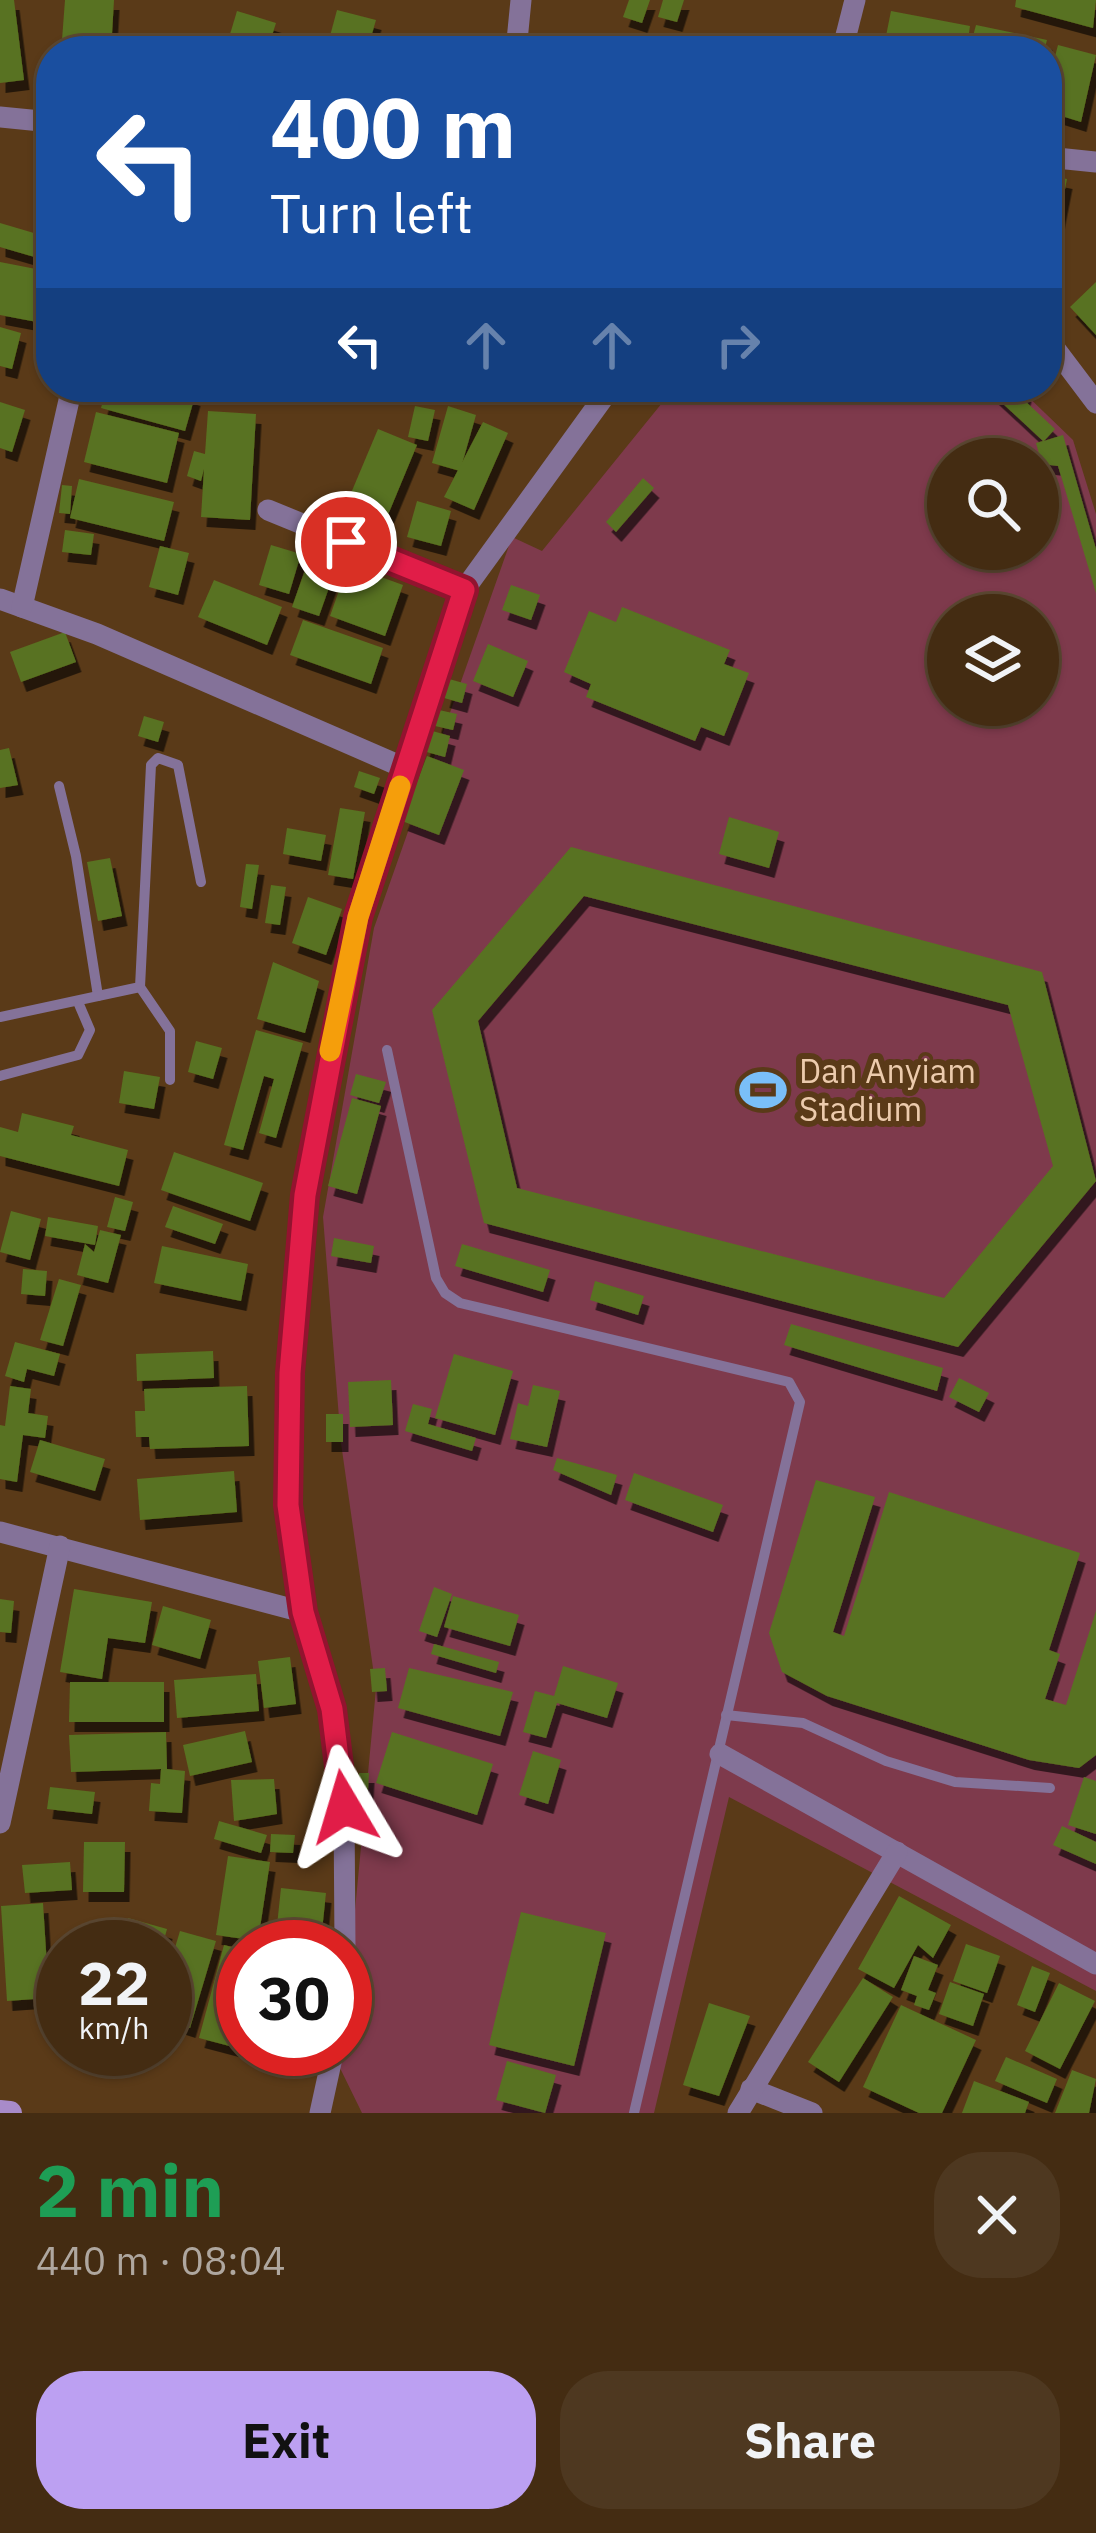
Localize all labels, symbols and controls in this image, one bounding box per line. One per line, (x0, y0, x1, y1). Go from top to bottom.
text: 400 m (270, 72, 516, 181)
icon: left (72, 84, 228, 240)
text: Turn left (270, 178, 473, 248)
icon: left (327, 312, 393, 378)
icon: ahead (453, 312, 519, 378)
icon: ahead (579, 312, 645, 378)
icon: right (705, 312, 771, 378)
map controls (927, 438, 1059, 726)
button: search (927, 438, 1059, 570)
pin (295, 491, 397, 593)
icon: arrive (313, 509, 379, 575)
button: layers (927, 594, 1059, 726)
place label: Dan Anyiam Stadium (799, 1049, 976, 1130)
sports icon: Dan Anyiam Stadium (738, 1065, 788, 1115)
position arrow (281, 1744, 407, 1870)
speed limit sign: 30 (216, 1920, 372, 2076)
text: 22 (78, 1943, 150, 2022)
text: km/h (79, 2008, 149, 2047)
text: 2 min (36, 2143, 224, 2237)
button: close (934, 2152, 1060, 2278)
text: 440 m · 08:04 (36, 2235, 286, 2286)
button: Exit (36, 2371, 536, 2509)
button: Share (560, 2371, 1060, 2509)

